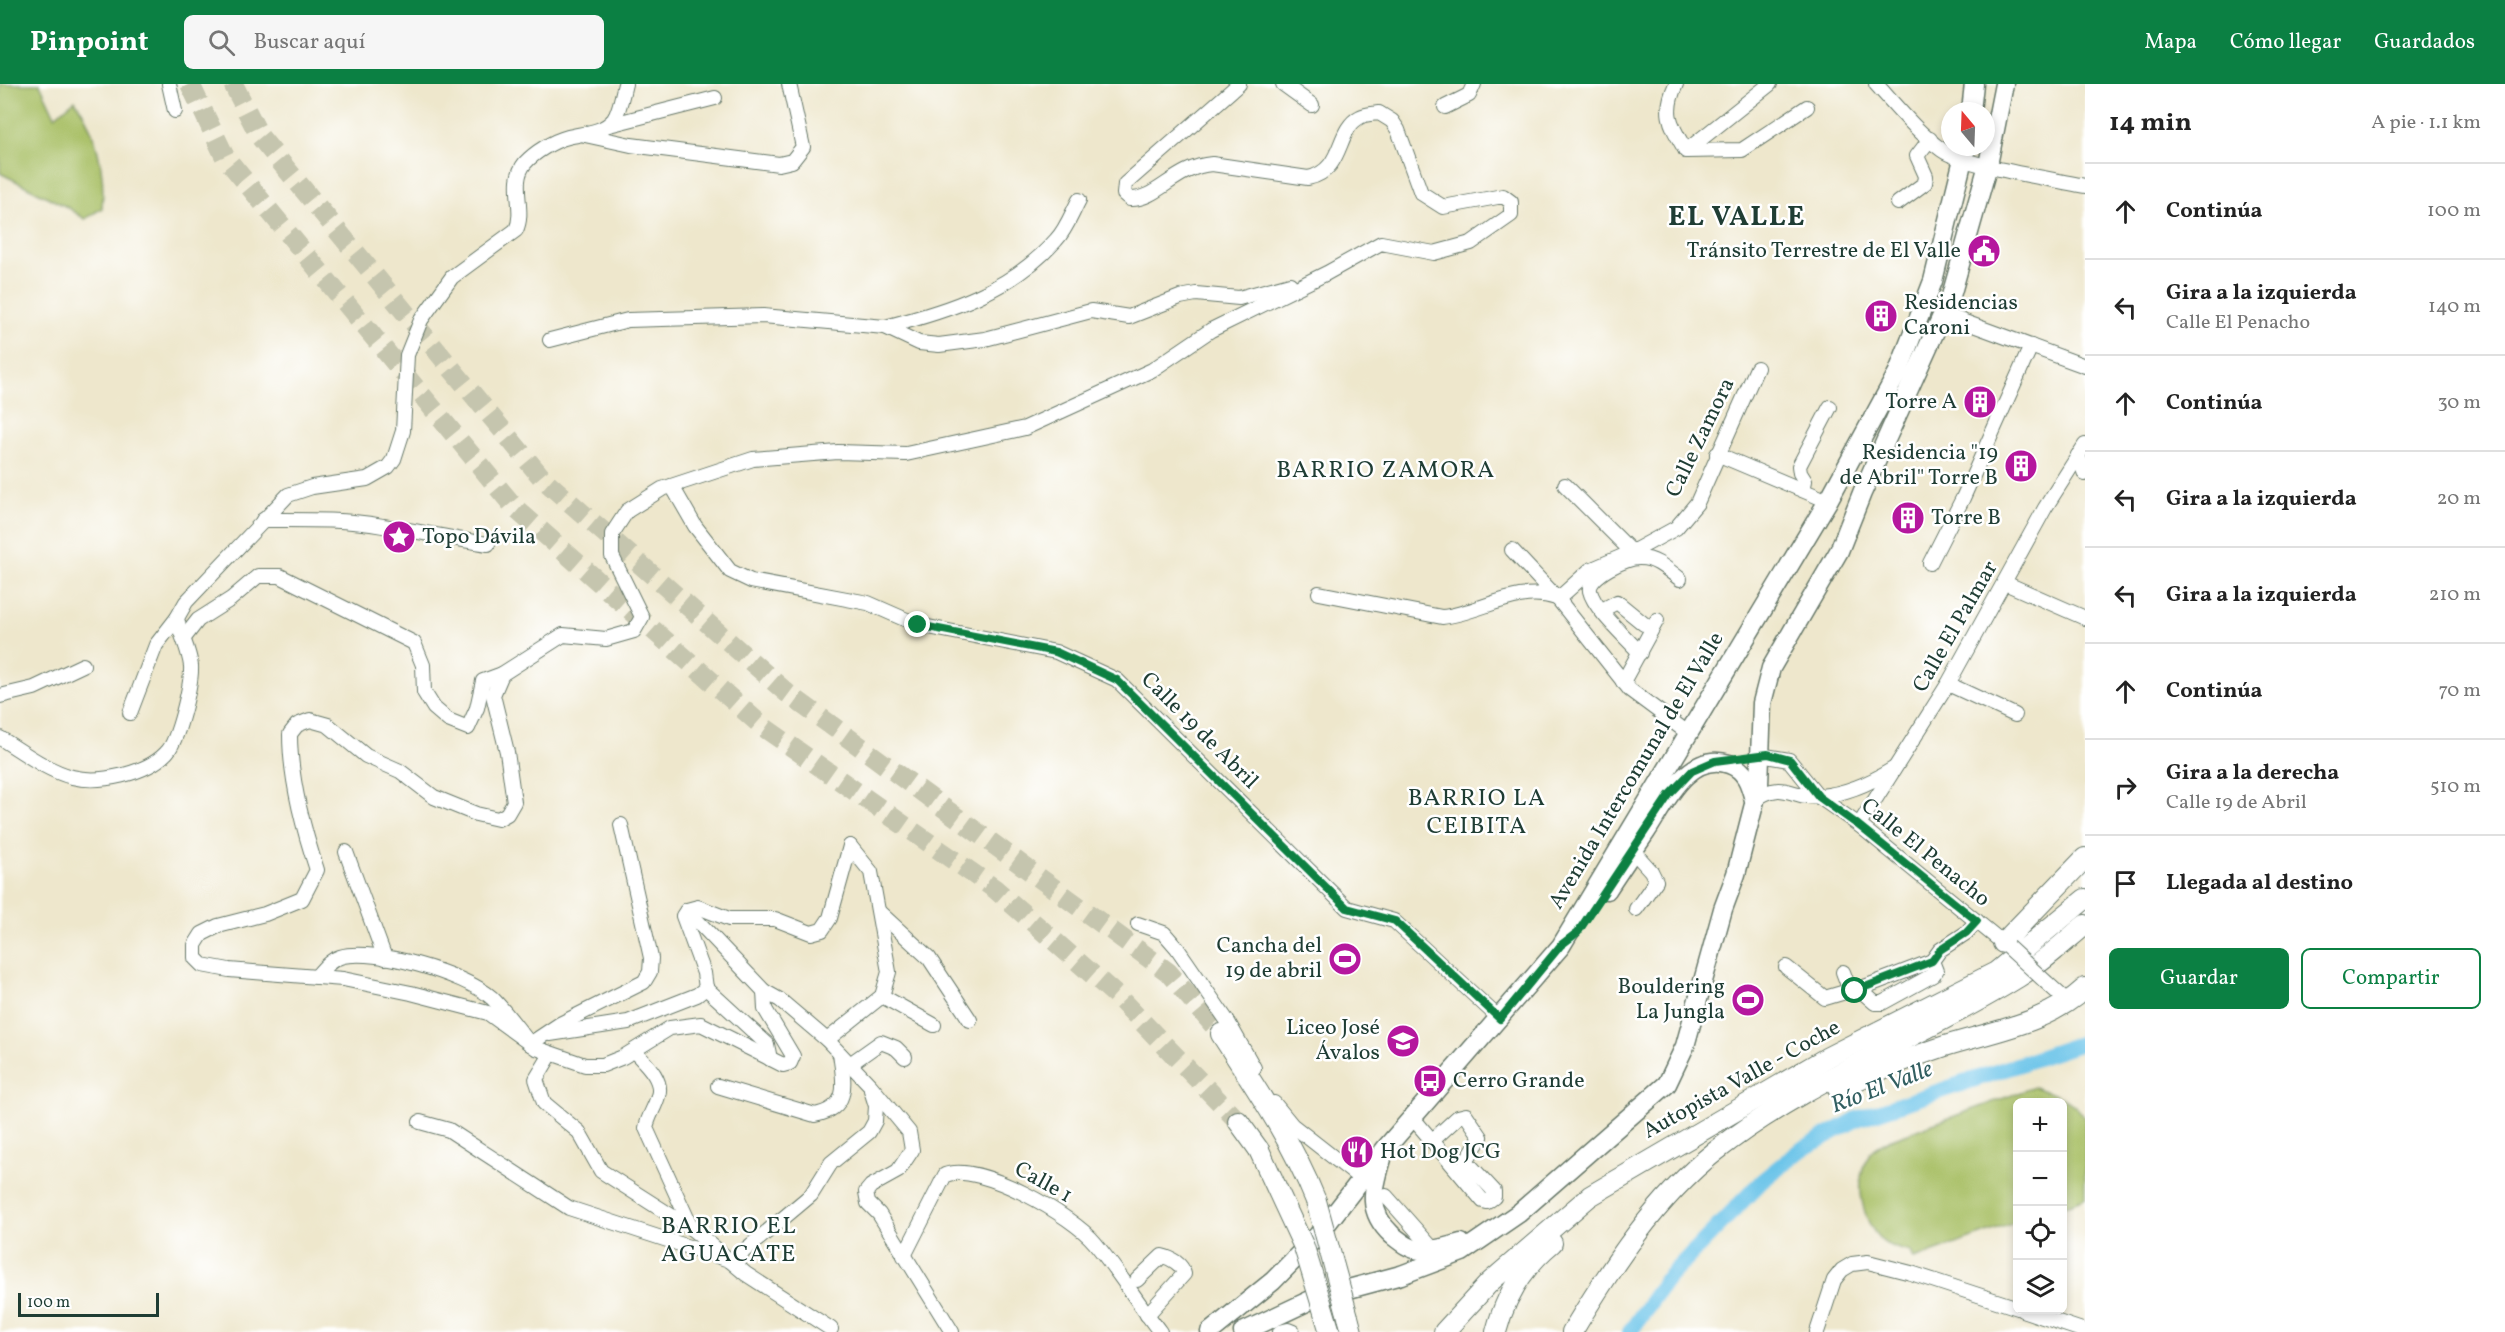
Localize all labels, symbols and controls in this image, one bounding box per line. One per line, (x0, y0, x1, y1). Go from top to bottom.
search box (184, 15, 604, 69)
text: Pinpoint (30, 23, 148, 62)
icon: search (205, 26, 238, 59)
text: Buscar aquí (253, 27, 365, 58)
text: Mapa (2144, 28, 2197, 57)
text: Cómo llegar (2230, 28, 2341, 57)
text: Guardados (2374, 28, 2475, 57)
north arrow (1941, 102, 1995, 156)
text: 14 min (2109, 105, 2192, 141)
text: A pie · 1.1 km (2371, 109, 2481, 137)
icon: ahead (2109, 195, 2142, 228)
text: Continúa (2166, 196, 2263, 227)
text: 100 m (2427, 197, 2481, 225)
district label: EL VALLE (1668, 198, 1806, 237)
public building icon: Tránsito Terrestre de El Valle (1966, 233, 2002, 269)
place label: Tránsito Terrestre de El Valle (1686, 236, 1961, 267)
text: Gira a la izquierda (2166, 278, 2357, 309)
place label: Residencias Caroni (1904, 288, 2018, 344)
icon: left (2109, 291, 2142, 324)
text: 140 m (2428, 293, 2481, 321)
building icon: Residencias Caroni (1863, 298, 1899, 334)
text: Calle El Penacho (2166, 309, 2310, 337)
street label: Calle Zamora (1659, 373, 1743, 503)
building icon: Torre A (1962, 384, 1998, 420)
place label: Torre A (1885, 387, 1957, 418)
icon: ahead (2109, 387, 2142, 420)
text: Continúa (2166, 388, 2263, 419)
text: 30 m (2437, 389, 2481, 417)
place label: Residencia "19 de Abril" Torre B (1840, 438, 1998, 494)
building icon: Residencia "19 de Abril" Torre B (2003, 448, 2039, 484)
district label: BARRIO ZAMORA (1276, 454, 1496, 488)
icon: left (2109, 483, 2142, 516)
text: Gira a la izquierda (2166, 484, 2357, 515)
text: 20 m (2437, 485, 2481, 513)
building icon: Torre B (1890, 500, 1926, 536)
place label: Torre B (1931, 503, 2001, 534)
place icon: Topo Dávila (381, 519, 417, 555)
place label: Topo Dávila (422, 522, 536, 553)
street label: Calle El Palmar (1906, 555, 2006, 699)
icon: left (2109, 579, 2142, 612)
text: Gira a la izquierda (2166, 580, 2357, 611)
text: 210 m (2429, 581, 2481, 609)
route end (904, 611, 930, 637)
street label: Avenida Intercomunal de El Valle (1542, 627, 1732, 915)
street label: Calle 19 de Abril (1133, 665, 1265, 797)
icon: ahead (2109, 675, 2142, 708)
text: Continúa (2166, 676, 2263, 707)
text: 70 m (2438, 677, 2481, 705)
text: Gira a la derecha (2166, 758, 2339, 789)
icon: right (2109, 771, 2142, 804)
text: 510 m (2430, 773, 2481, 801)
district label: BARRIO LA CEIBITA (1408, 782, 1546, 844)
text: Calle 19 de Abril (2166, 789, 2307, 817)
street label: Calle El Penacho (1854, 791, 1996, 915)
icon: arrive (2109, 867, 2142, 900)
text: Llegada al destino (2166, 868, 2353, 899)
place label: Cancha del 19 de abril (1216, 931, 1322, 987)
sports icon: Cancha del 19 de abril (1327, 941, 1363, 977)
button: Guardar (2109, 948, 2289, 1009)
button: Compartir (2301, 948, 2481, 1009)
place label: Bouldering La Jungla (1618, 972, 1725, 1028)
route start (1841, 977, 1867, 1003)
sports icon: Bouldering La Jungla (1730, 982, 1766, 1018)
place label: Liceo José Ávalos (1286, 1013, 1380, 1069)
street label: Autopista Valle - Coche (1638, 1013, 1846, 1147)
school or university icon: Liceo José Ávalos (1385, 1023, 1421, 1059)
water label: Río El Valle (1826, 1053, 1938, 1123)
bus stop icon: Cerro Grande (1412, 1063, 1448, 1099)
place label: Cerro Grande (1453, 1066, 1585, 1097)
map controls (2013, 1098, 2067, 1314)
button: + (2013, 1098, 2067, 1152)
restaurant icon: Hot Dog JCG (1339, 1134, 1375, 1170)
place label: Hot Dog JCG (1380, 1137, 1501, 1168)
button: − (2013, 1152, 2067, 1206)
street label: Calle 1 (1008, 1154, 1078, 1212)
button: locate (2013, 1206, 2067, 1260)
district label: BARRIO EL AGUACATE (661, 1210, 797, 1272)
button: layers (2013, 1260, 2067, 1314)
scale bar (18, 1290, 159, 1318)
text: 100 m (27, 1292, 70, 1314)

